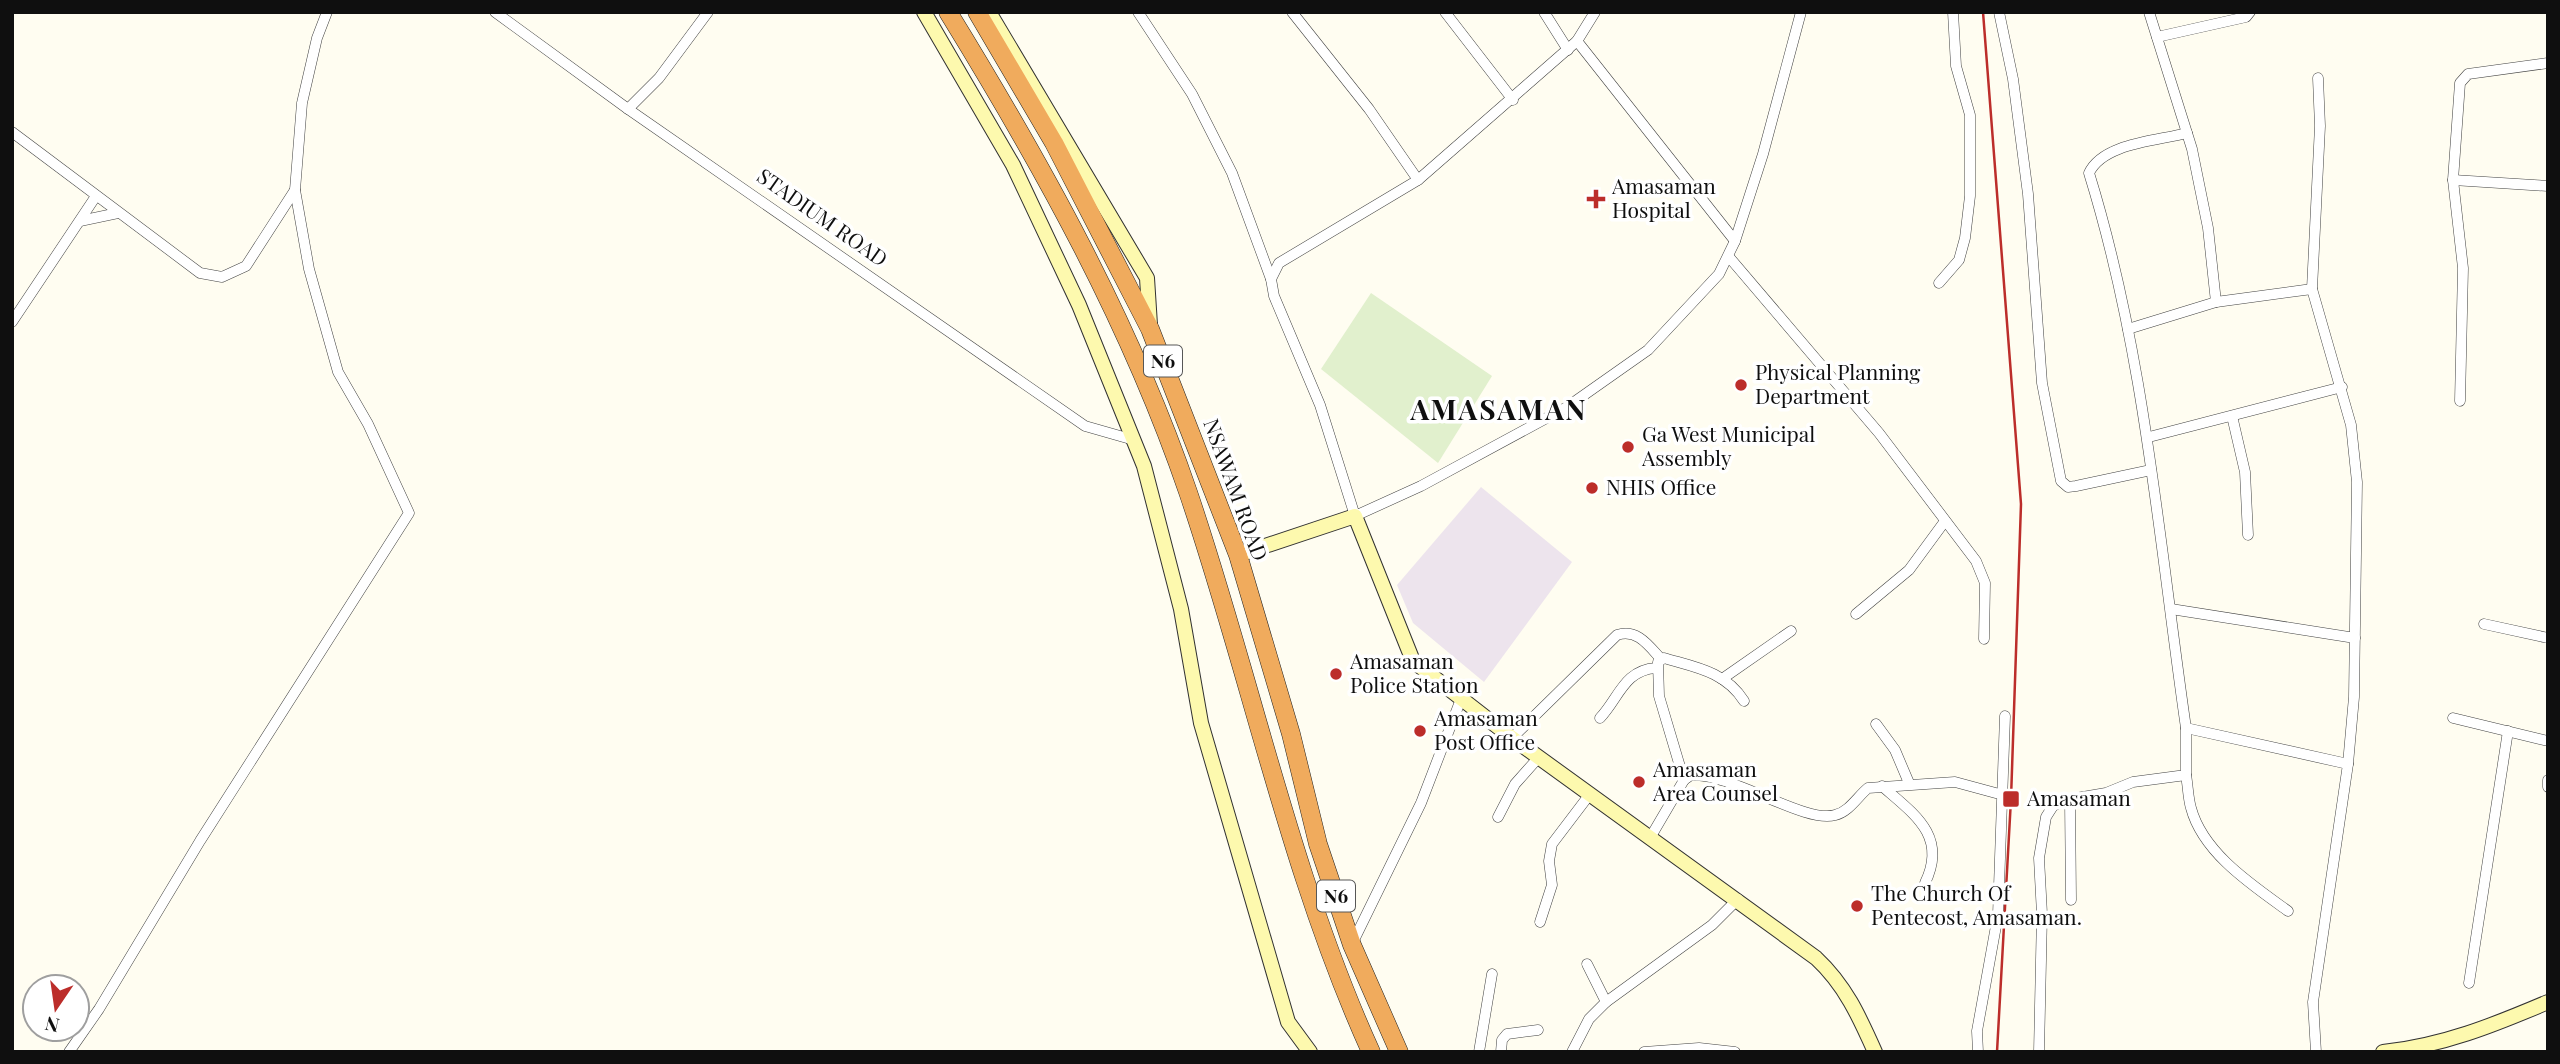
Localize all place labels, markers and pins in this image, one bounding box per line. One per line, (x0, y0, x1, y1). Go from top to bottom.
place label: Amasaman Hospital (1611, 171, 1716, 223)
marker: Amasaman Hospital (1586, 189, 1606, 209)
place label: Physical Planning Department (1755, 357, 1920, 409)
marker: Physical Planning Department (1733, 377, 1749, 393)
place label: Ga West Municipal Assembly (1641, 419, 1815, 471)
marker: Ga West Municipal Assembly (1620, 439, 1636, 455)
place label: NHIS Office (1606, 472, 1716, 500)
marker: NHIS Office (1584, 480, 1600, 496)
place label: Amasaman Police Station (1349, 646, 1479, 698)
marker: Amasaman Police Station (1328, 666, 1344, 682)
place label: Amasaman Post Office (1433, 703, 1538, 755)
marker: Amasaman Post Office (1412, 723, 1428, 739)
place label: Amasaman Area Counsel (1652, 754, 1778, 806)
marker: Amasaman Area Counsel (1631, 774, 1647, 790)
place label: Amasaman (2026, 783, 2131, 811)
marker: Amasaman (2001, 789, 2021, 809)
place label: The Church Of Pentecost, Amasaman. (1871, 878, 2082, 930)
marker: The Church Of Pentecost, Amasaman. (1849, 898, 1865, 914)

